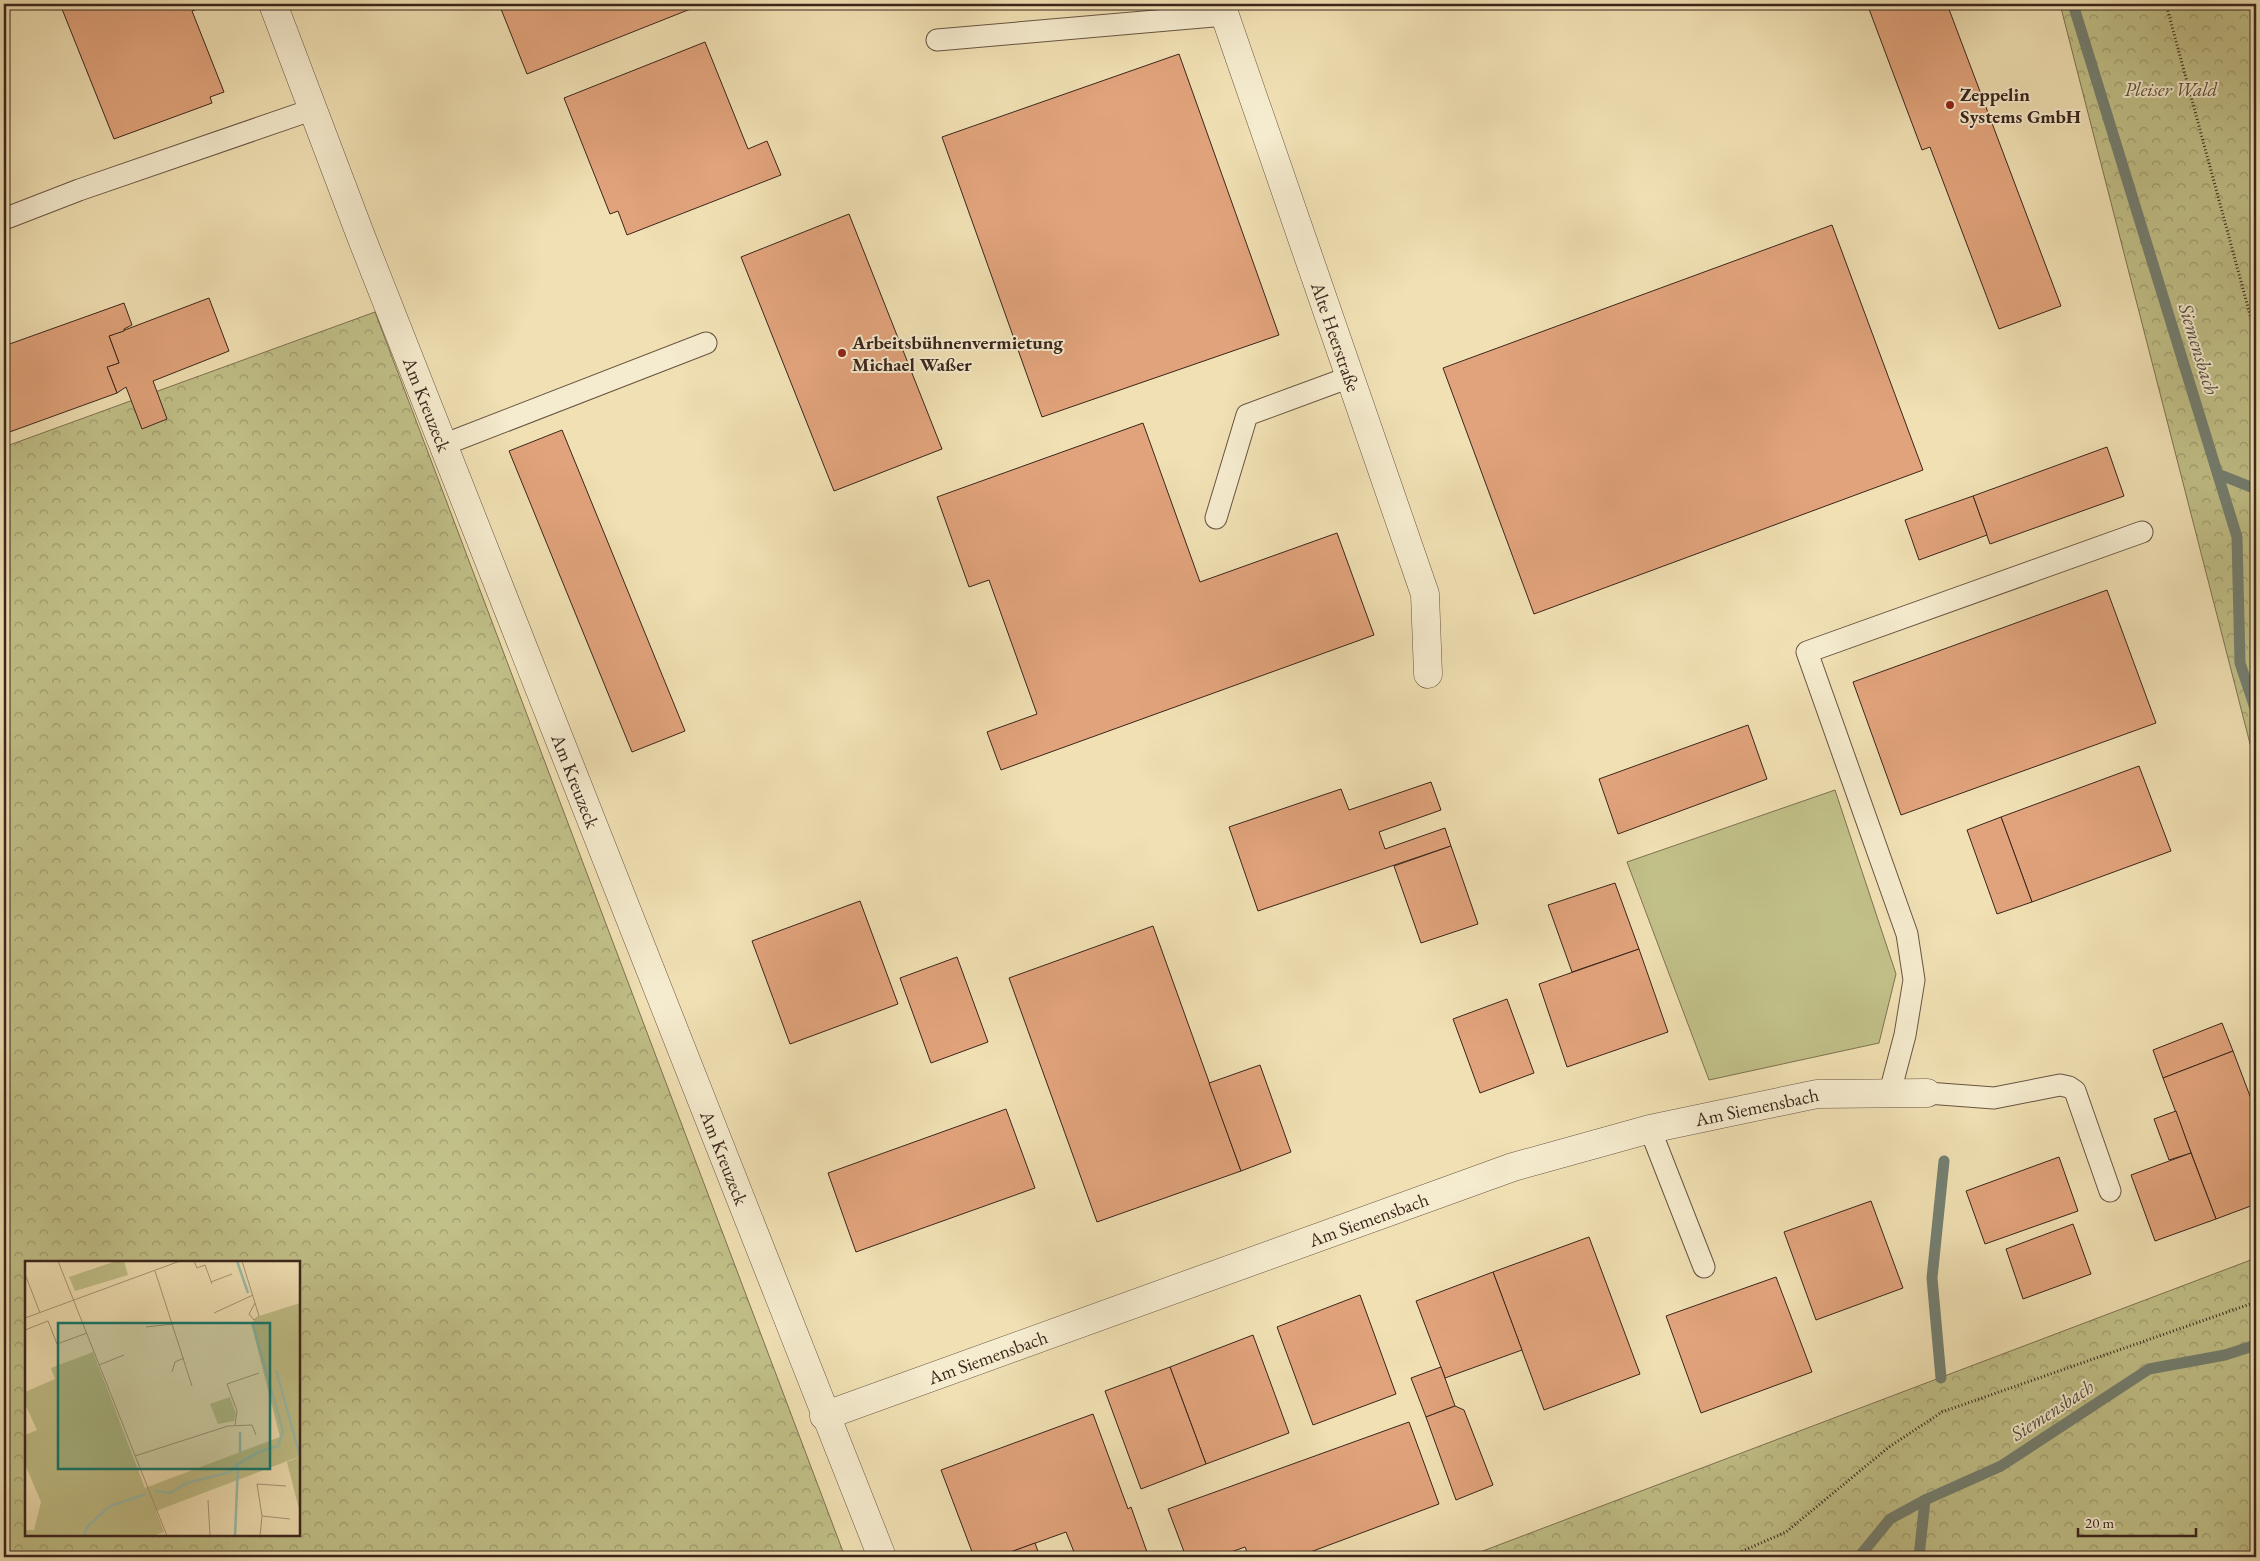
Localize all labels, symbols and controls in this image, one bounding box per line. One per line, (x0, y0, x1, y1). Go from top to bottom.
park label: Pleiser Wald (2125, 77, 2218, 102)
place label: Zeppelin Systems GmbH (1960, 82, 2081, 129)
marker: Zeppelin Systems GmbH (1944, 99, 1956, 111)
street label: Alte Heerstraße (1305, 278, 1367, 395)
water label: Siemensbach (2172, 299, 2225, 398)
place label: Arbeitsbühnenvermietung Michael Waßer (851, 330, 1064, 377)
marker: Arbeitsbühnenvermietung Michael Waßer (836, 347, 848, 359)
street label: Am Kreuzeck (397, 352, 458, 456)
street label: Am Kreuzeck (546, 729, 606, 833)
street label: Am Siemensbach (1692, 1081, 1821, 1132)
street label: Am Kreuzeck (694, 1106, 755, 1210)
street label: Am Siemensbach (1304, 1186, 1432, 1253)
inset map (25, 1261, 300, 1536)
street label: Am Siemensbach (923, 1324, 1051, 1390)
water label: Siemensbach (2004, 1373, 2099, 1447)
scale bar (2078, 1506, 2195, 1538)
text: 20 m (2085, 1513, 2114, 1532)

